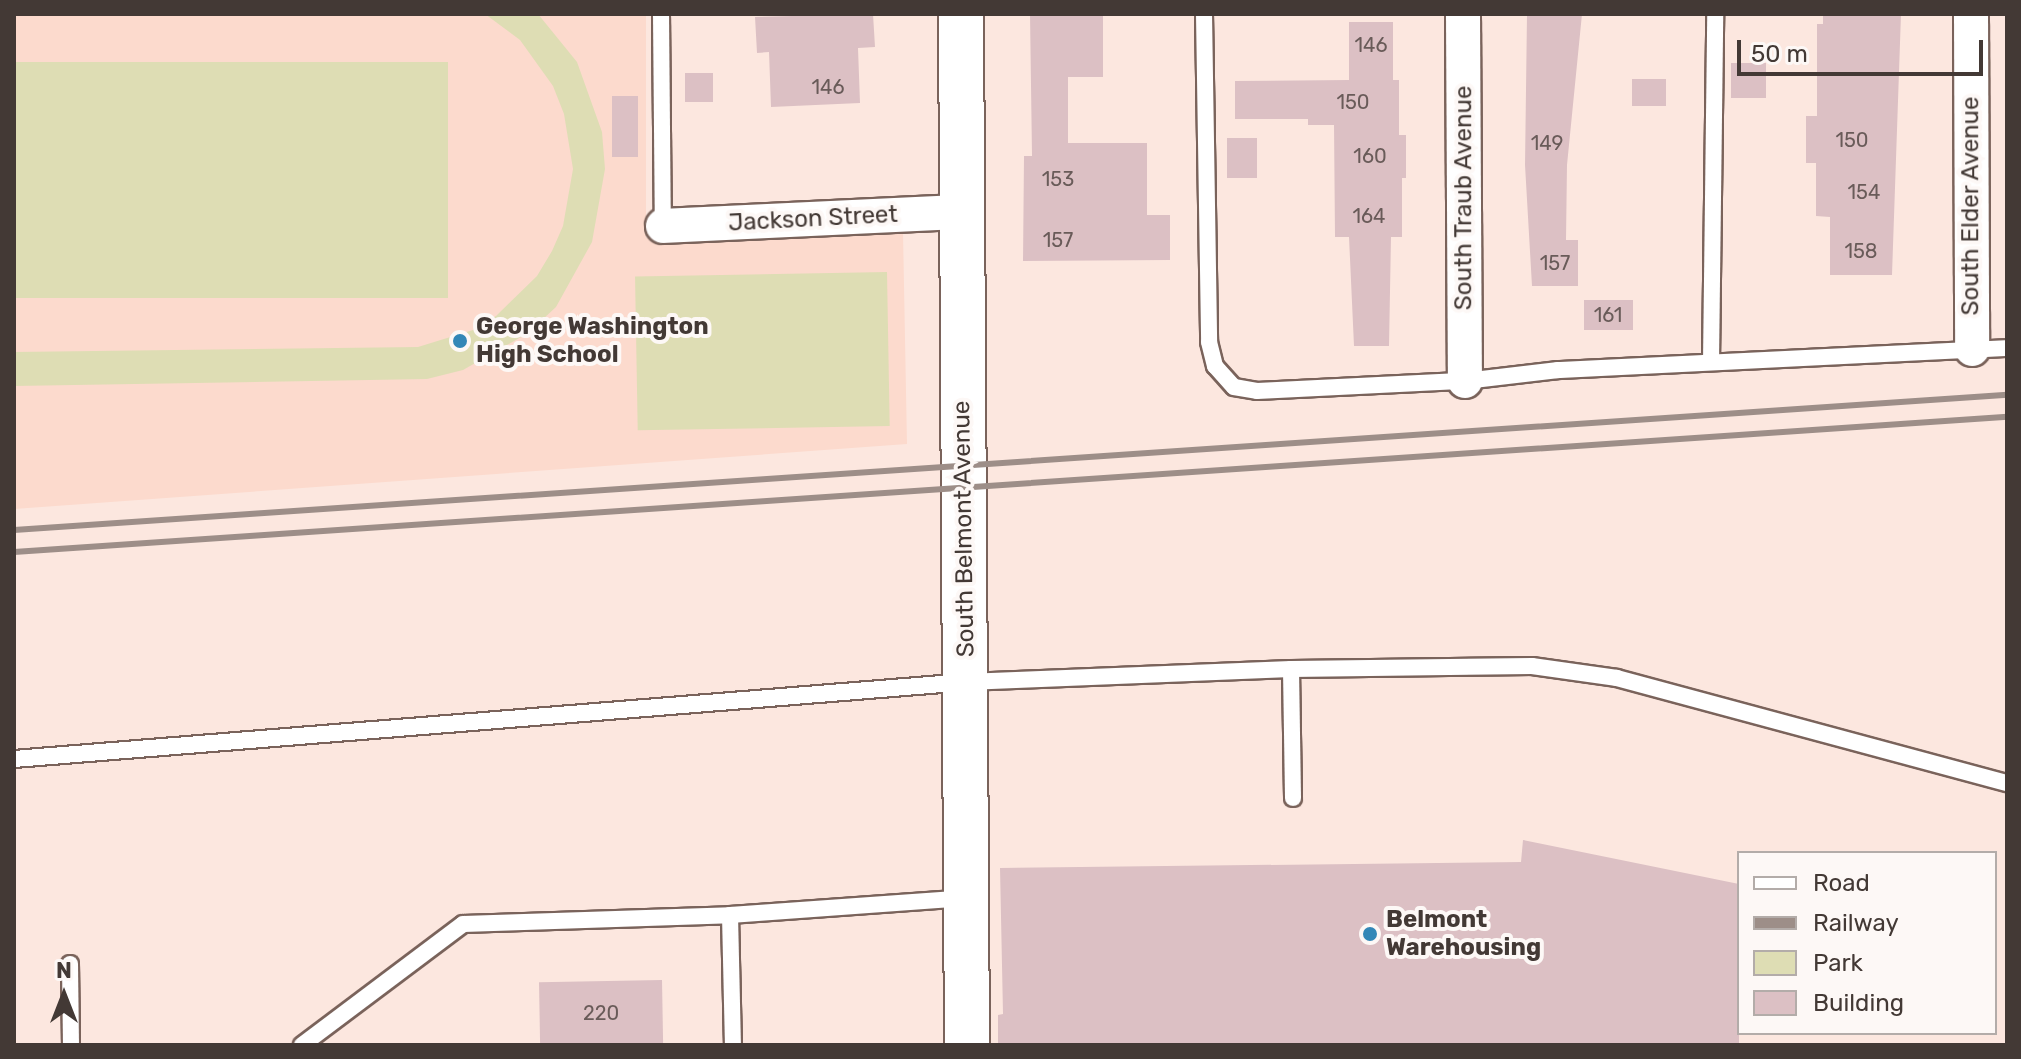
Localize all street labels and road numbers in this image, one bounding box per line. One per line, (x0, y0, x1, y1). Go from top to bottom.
street label: South Traub Avenue (1450, 85, 1478, 311)
street label: South Elder Avenue (1957, 96, 1985, 316)
street label: Jackson Street (728, 200, 898, 238)
street label: South Belmont Avenue (947, 400, 981, 658)

